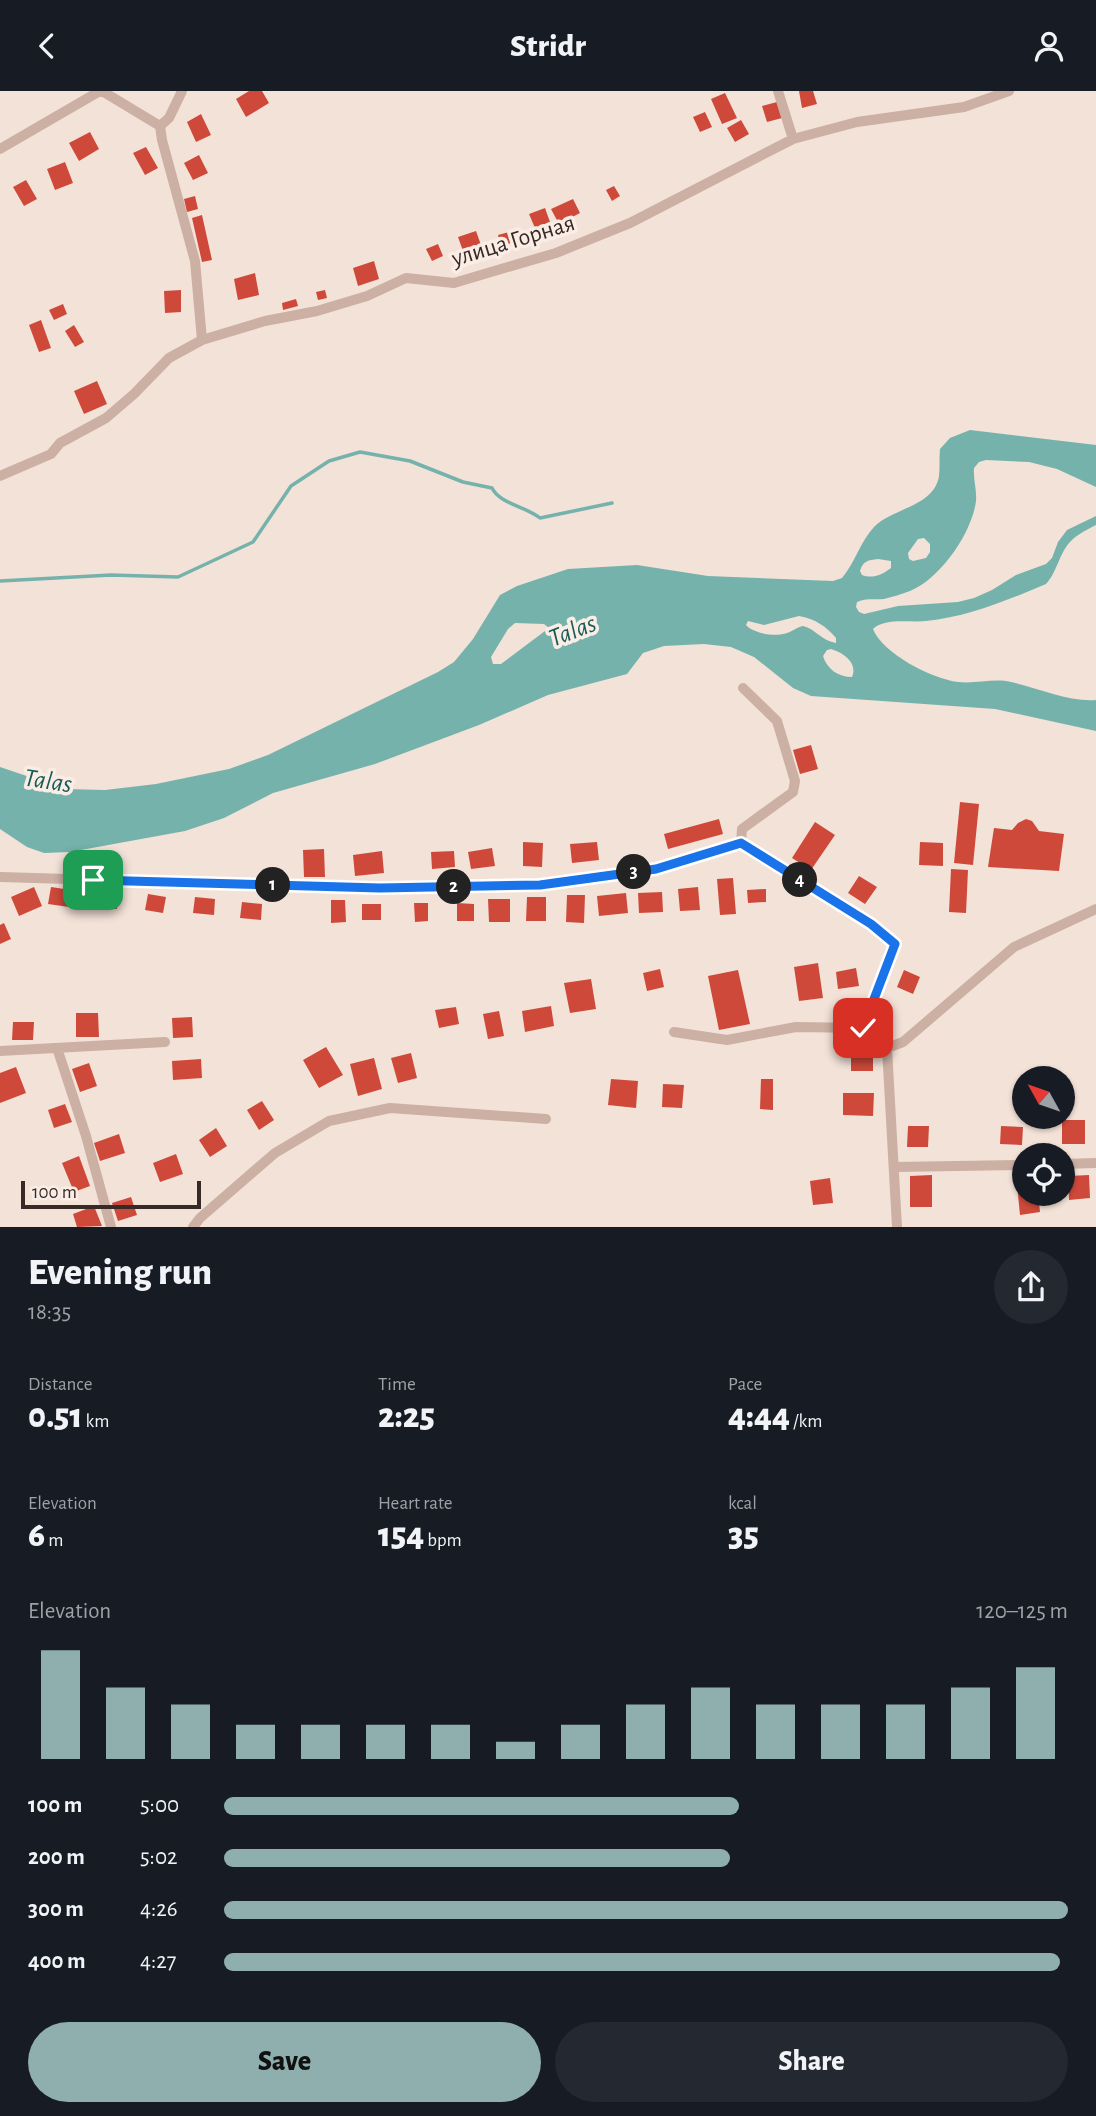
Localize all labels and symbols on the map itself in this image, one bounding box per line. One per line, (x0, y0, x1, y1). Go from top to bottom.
street label: улица Горная (448, 211, 578, 271)
water label: Talas (545, 610, 599, 652)
water label: Talas (22, 764, 74, 798)
pin (63, 850, 123, 910)
pin: 3 (616, 855, 652, 889)
pin: 4 (782, 863, 818, 897)
pin: 1 (256, 867, 290, 903)
pin: 2 (436, 869, 472, 905)
pin (833, 998, 893, 1058)
north arrow (1012, 1066, 1074, 1129)
scale bar (21, 1178, 201, 1210)

